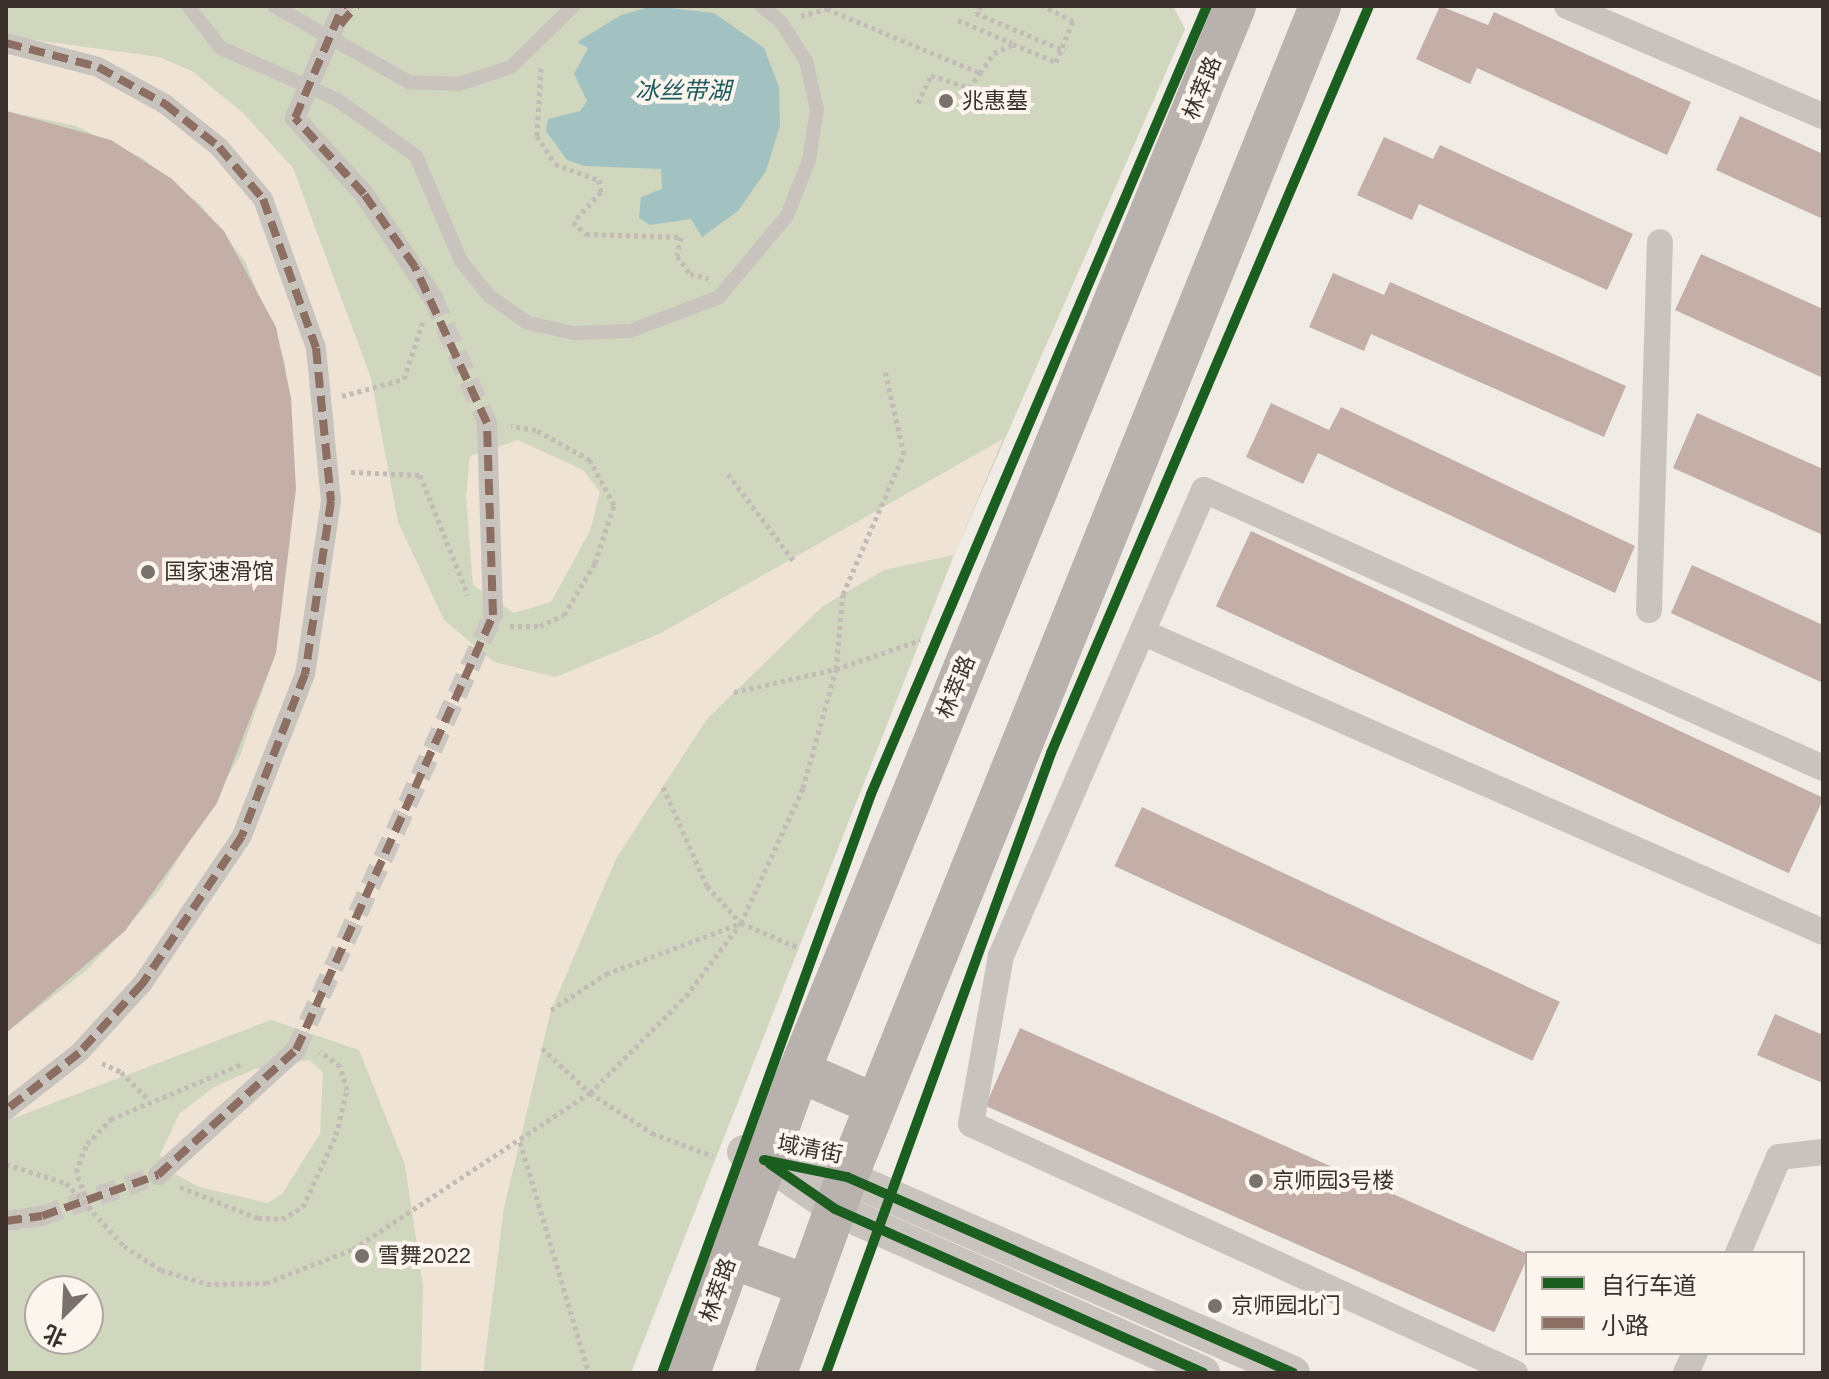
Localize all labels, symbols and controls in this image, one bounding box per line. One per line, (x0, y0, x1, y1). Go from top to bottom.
street label: 林萃路 (1177, 52, 1227, 124)
water label: 冰丝带湖 (635, 77, 731, 105)
place label: 兆惠墓 (962, 88, 1028, 114)
marker: 兆惠墓 (937, 92, 955, 110)
place label: 国家速滑馆 (164, 559, 274, 585)
marker: 国家速滑馆 (139, 563, 157, 581)
street label: 林萃路 (931, 651, 981, 723)
street label: 域清街 (775, 1130, 845, 1168)
place label: 京师园3号楼 (1272, 1168, 1394, 1194)
marker: 京师园3号楼 (1247, 1172, 1265, 1190)
place label: 雪舞2022 (378, 1243, 471, 1269)
marker: 雪舞2022 (353, 1247, 371, 1265)
legend (1525, 1251, 1805, 1355)
street label: 林萃路 (695, 1255, 741, 1325)
text: 自行车道 (1601, 1272, 1697, 1299)
north arrow (24, 1275, 104, 1355)
place label: 京师园北门 (1231, 1293, 1341, 1319)
marker: 京师园北门 (1206, 1297, 1224, 1315)
text: 小路 (1601, 1312, 1649, 1339)
text: 北 (40, 1320, 70, 1351)

